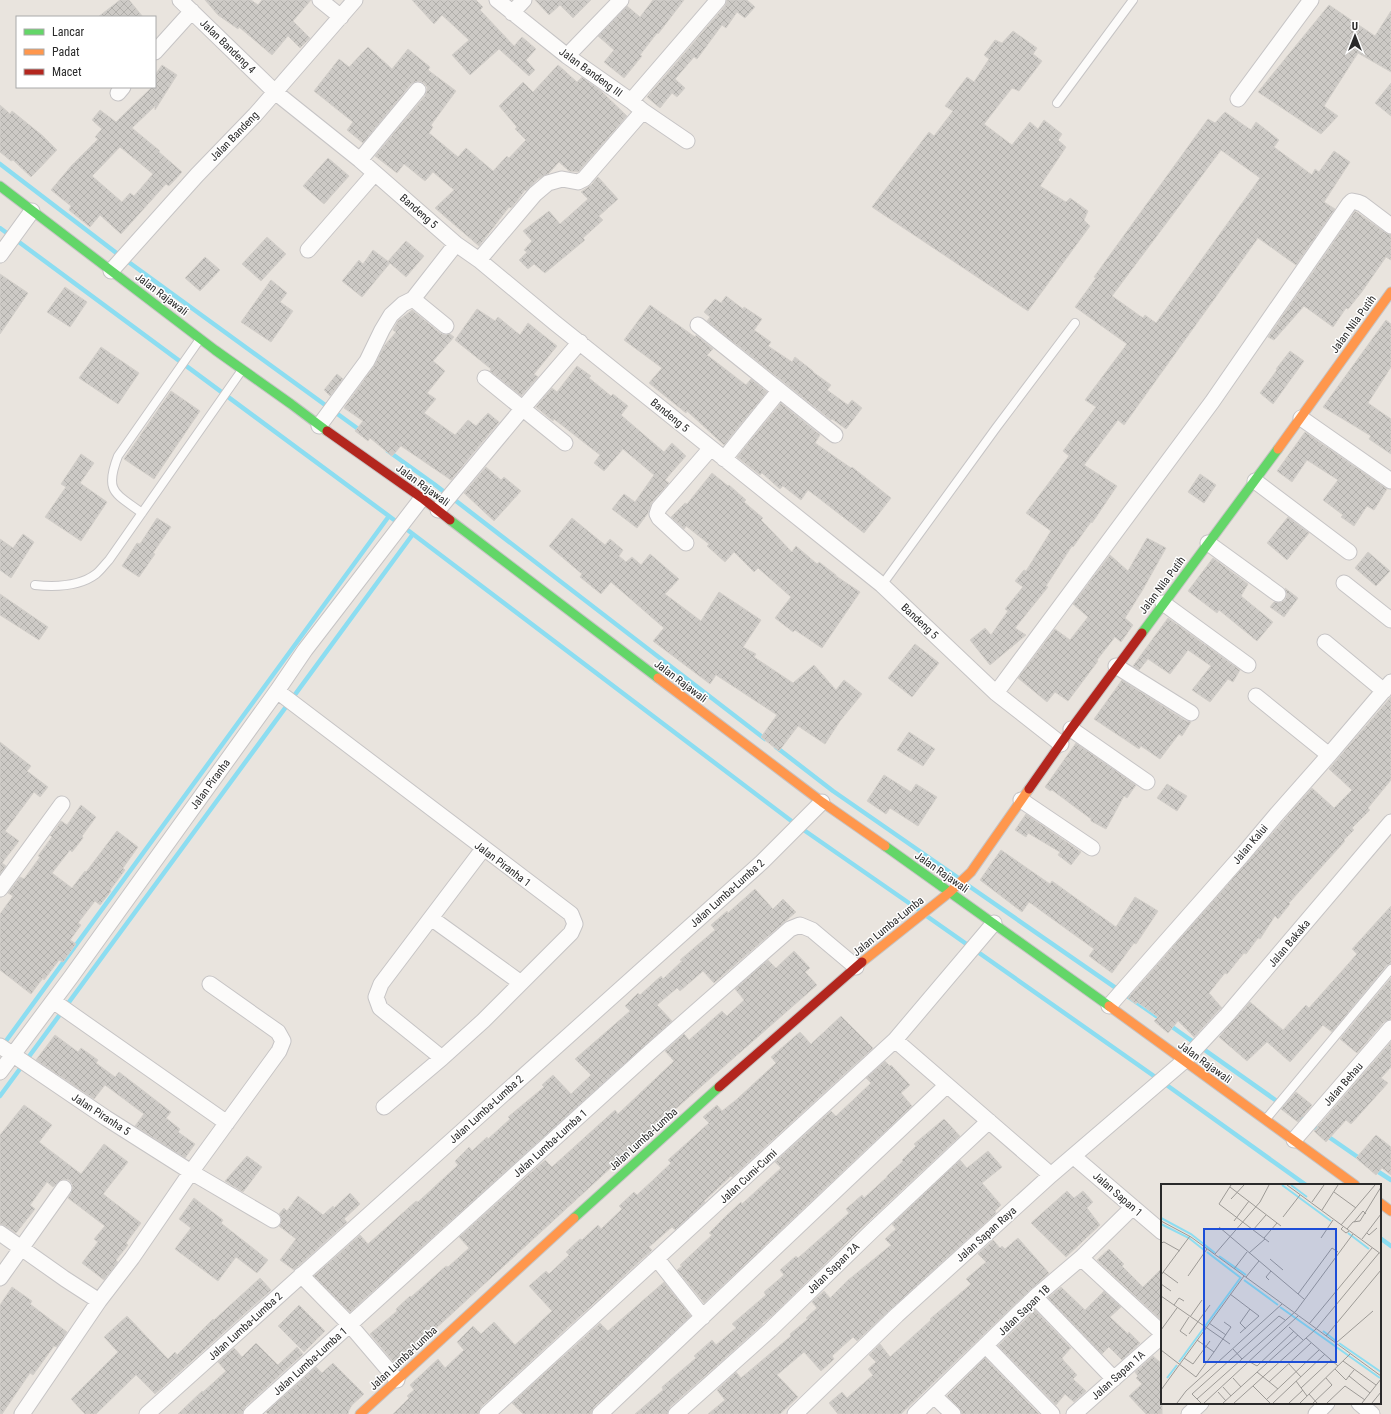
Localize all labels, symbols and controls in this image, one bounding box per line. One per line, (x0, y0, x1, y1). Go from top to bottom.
legend (16, 16, 156, 88)
north arrow (1335, 16, 1375, 56)
street label: Jalan Bandeng 4 (197, 17, 259, 76)
text: U (1352, 20, 1358, 33)
text: Lancar (52, 25, 85, 39)
text: Padat (52, 45, 80, 59)
street label: Jalan Bandeng III (557, 45, 625, 100)
text: Macet (52, 65, 82, 79)
street label: Jalan Bandeng (207, 109, 261, 164)
street label: Bandeng 5 (397, 191, 440, 231)
street label: Jalan Rajawali (133, 270, 191, 318)
street label: Jalan Nila Putih (1328, 293, 1379, 356)
street label: Bandeng 5 (648, 396, 692, 435)
street label: Jalan Rajawali (394, 462, 452, 509)
street label: Jalan Nila Putih (1137, 554, 1188, 617)
street label: Bandeng 5 (898, 601, 941, 642)
street label: Jalan Rajawali (652, 657, 710, 705)
street label: Jalan Piranha (188, 757, 233, 812)
street label: Jalan Kalui (1230, 822, 1271, 867)
street label: Jalan Piranha 1 (472, 839, 533, 890)
street label: Jalan Rajawali (912, 849, 971, 896)
street label: Jalan Lumba-Lumba 2 (688, 857, 767, 930)
street label: Jalan Lumba-Lumba (850, 894, 926, 959)
street label: Jalan Bakaka (1266, 917, 1313, 970)
street label: Jalan Rajawali (1176, 1039, 1234, 1086)
street label: Jalan Behau (1321, 1060, 1366, 1109)
street label: Jalan Lumba-Lumba 2 (447, 1073, 526, 1146)
street label: Jalan Piranha 5 (69, 1091, 132, 1138)
street label: Jalan Lumba-Lumba (606, 1105, 680, 1173)
street label: Jalan Lumba-Lumba 1 (511, 1107, 590, 1180)
street label: Jalan Cumi-Cumi (717, 1146, 780, 1206)
street label: Jalan Sapan 1 (1090, 1169, 1145, 1219)
inset map (1161, 1184, 1381, 1404)
street label: Jalan Sapan Raya (954, 1204, 1019, 1265)
street label: Jalan Sapan 2A (805, 1240, 863, 1296)
street label: Jalan Sapan 1B (996, 1282, 1053, 1338)
street label: Jalan Lumba-Lumba 2 (206, 1290, 285, 1363)
street label: Jalan Lumba-Lumba (367, 1324, 440, 1393)
street label: Jalan Lumba-Lumba 1 (271, 1325, 350, 1398)
street label: Jalan Sapan 1A (1089, 1348, 1148, 1403)

